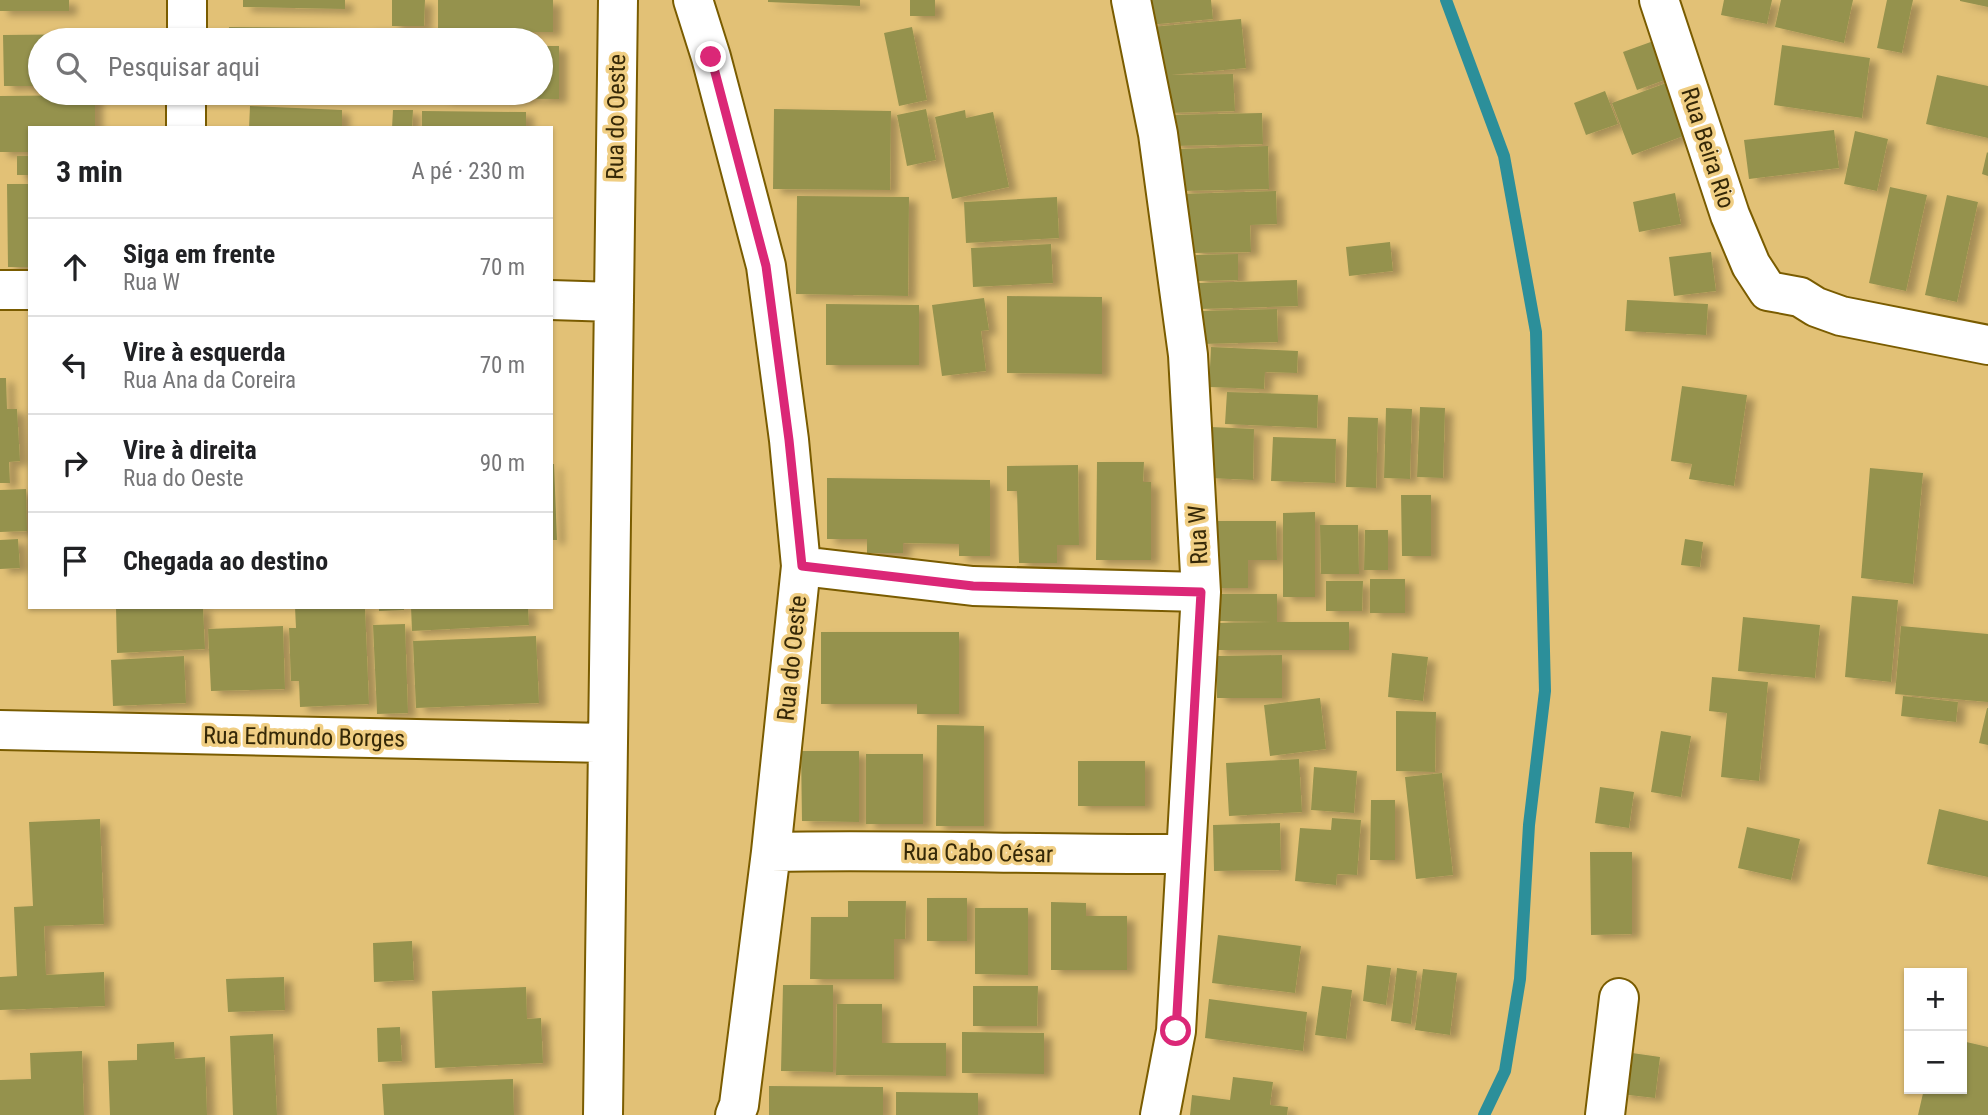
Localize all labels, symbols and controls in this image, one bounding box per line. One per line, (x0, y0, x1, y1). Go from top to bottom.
search box (28, 28, 553, 105)
route end (695, 41, 726, 72)
icon: search (52, 48, 90, 86)
text: Pesquisar aqui (108, 52, 260, 82)
street label: Rua do Oeste (601, 54, 631, 180)
street label: Rua Beira Rio (1675, 84, 1741, 212)
text: 3 min (56, 154, 123, 189)
text: A pé · 230 m (412, 158, 525, 185)
text: Siga em frente (123, 239, 275, 269)
icon: ahead (56, 248, 94, 286)
text: 70 m (480, 254, 525, 281)
text: Rua W (123, 269, 180, 296)
text: Vire à esquerda (123, 337, 286, 367)
icon: left (56, 346, 94, 384)
text: 70 m (480, 352, 525, 379)
text: Rua Ana da Coreira (123, 367, 296, 394)
text: Vire à direita (123, 435, 257, 465)
icon: right (56, 444, 94, 482)
text: 90 m (480, 450, 525, 477)
text: Rua do Oeste (123, 465, 244, 492)
street label: Rua W (1182, 504, 1214, 566)
icon: arrive (56, 542, 94, 580)
text: Chegada ao destino (123, 546, 328, 576)
street label: Rua do Oeste (772, 594, 812, 722)
street label: Rua Edmundo Borges (203, 721, 405, 753)
street label: Rua Cabo César (903, 838, 1053, 868)
map controls (1904, 968, 1967, 1094)
button: + (1904, 968, 1967, 1031)
route start (1160, 1015, 1191, 1046)
button: − (1904, 1031, 1967, 1094)

